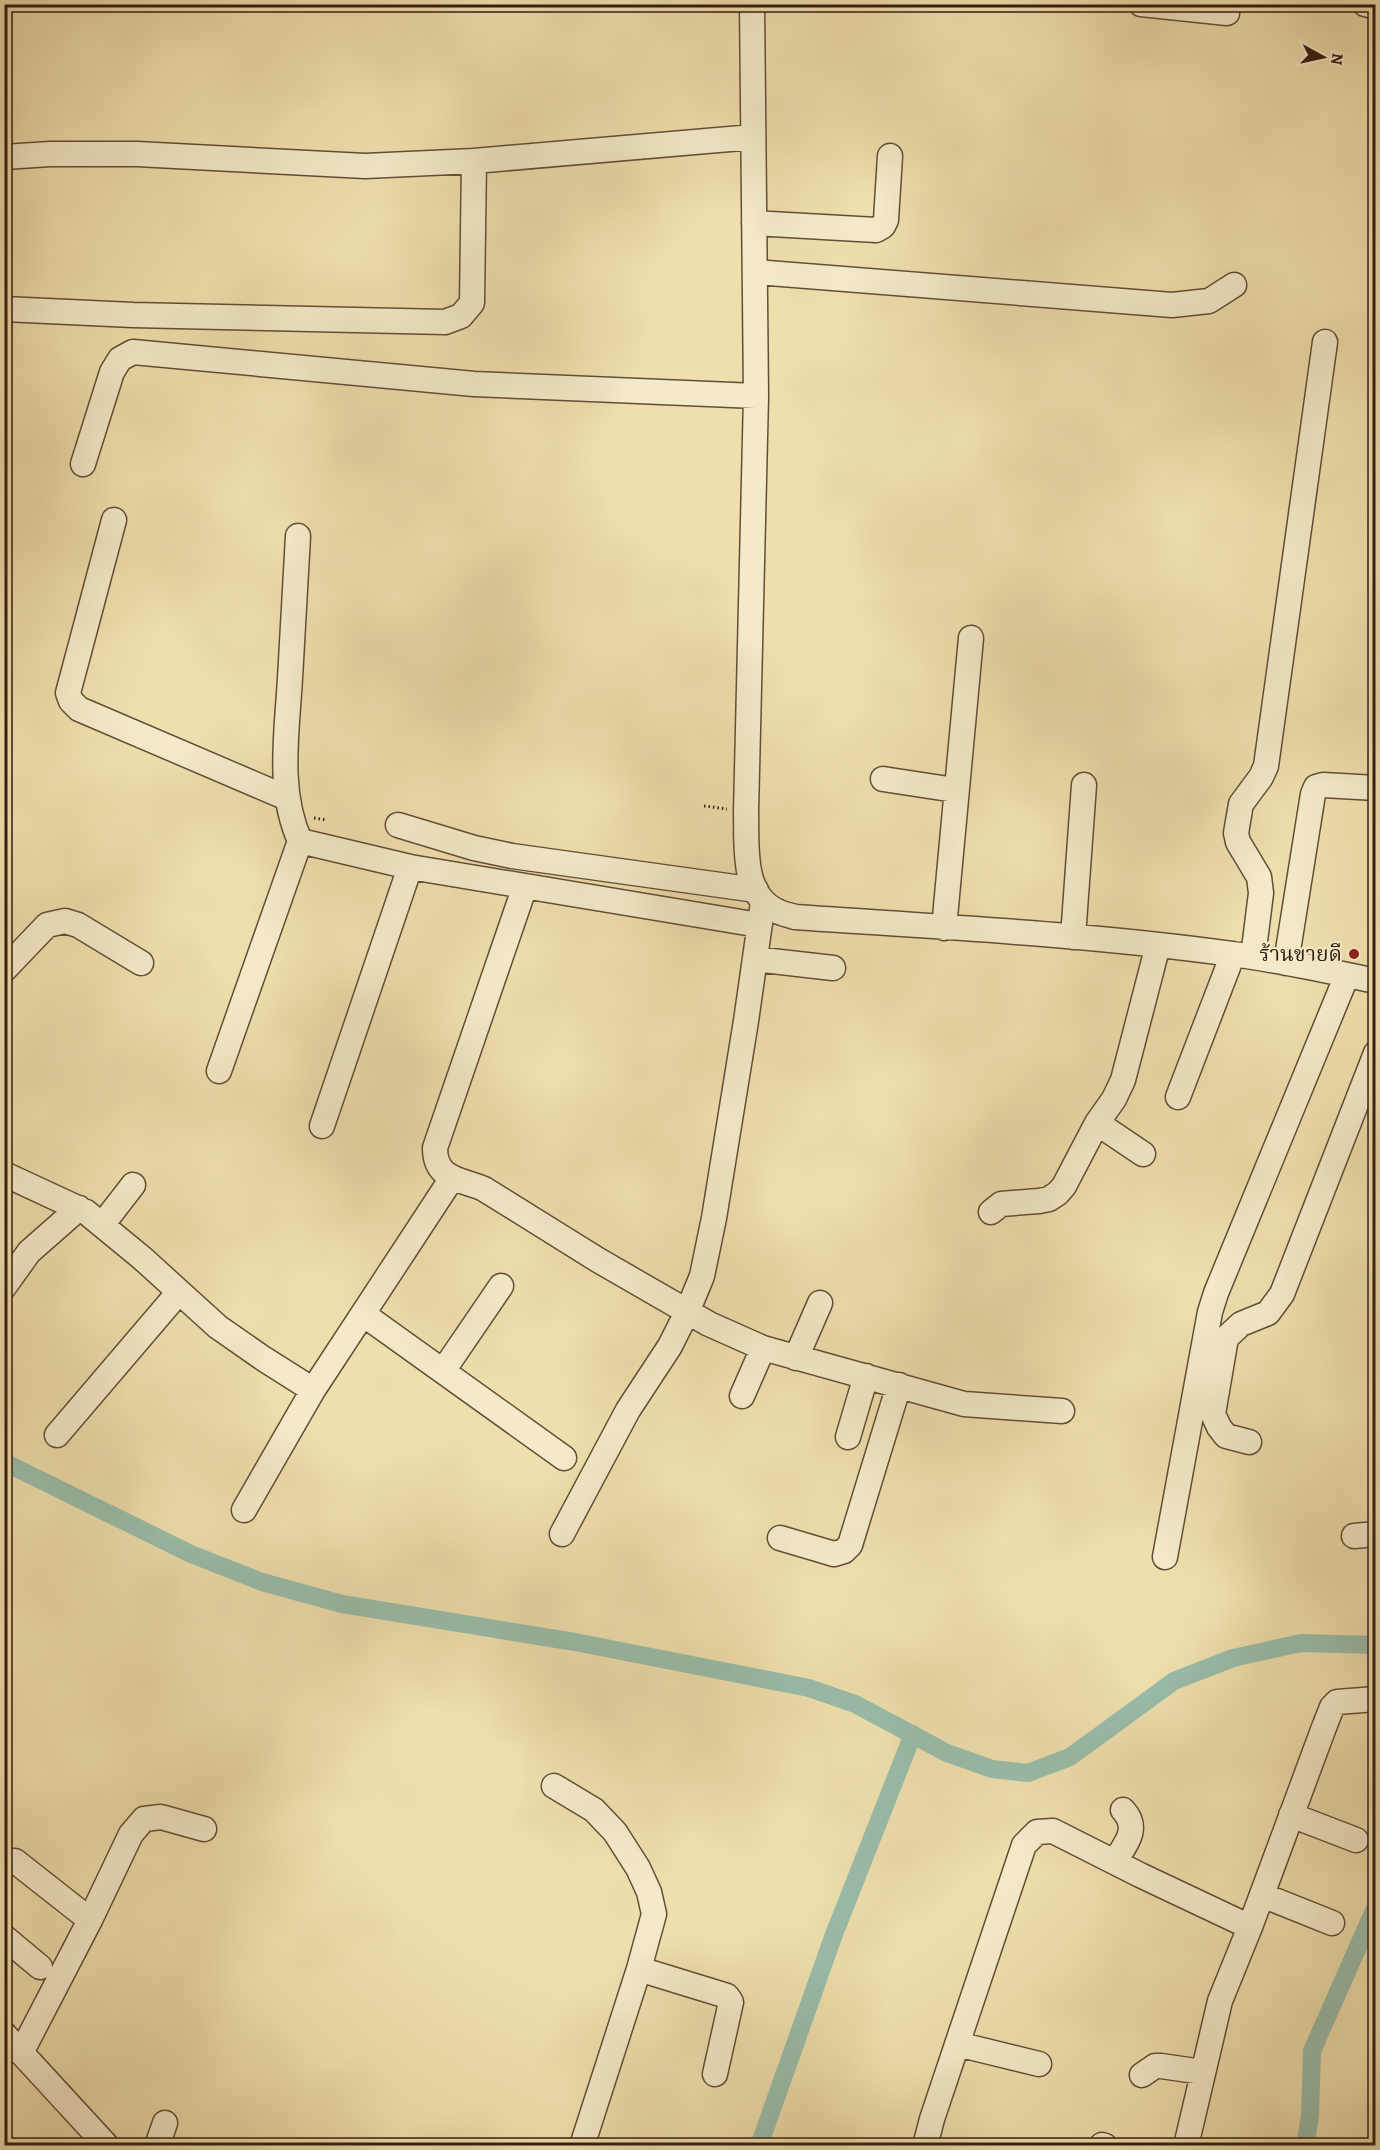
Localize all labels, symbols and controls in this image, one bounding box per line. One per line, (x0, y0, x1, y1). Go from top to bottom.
north arrow (1293, 27, 1353, 87)
text: N (1325, 52, 1349, 67)
place label: ร้านขายดี (1259, 940, 1342, 968)
marker: ร้านขายดี (1347, 947, 1361, 961)

